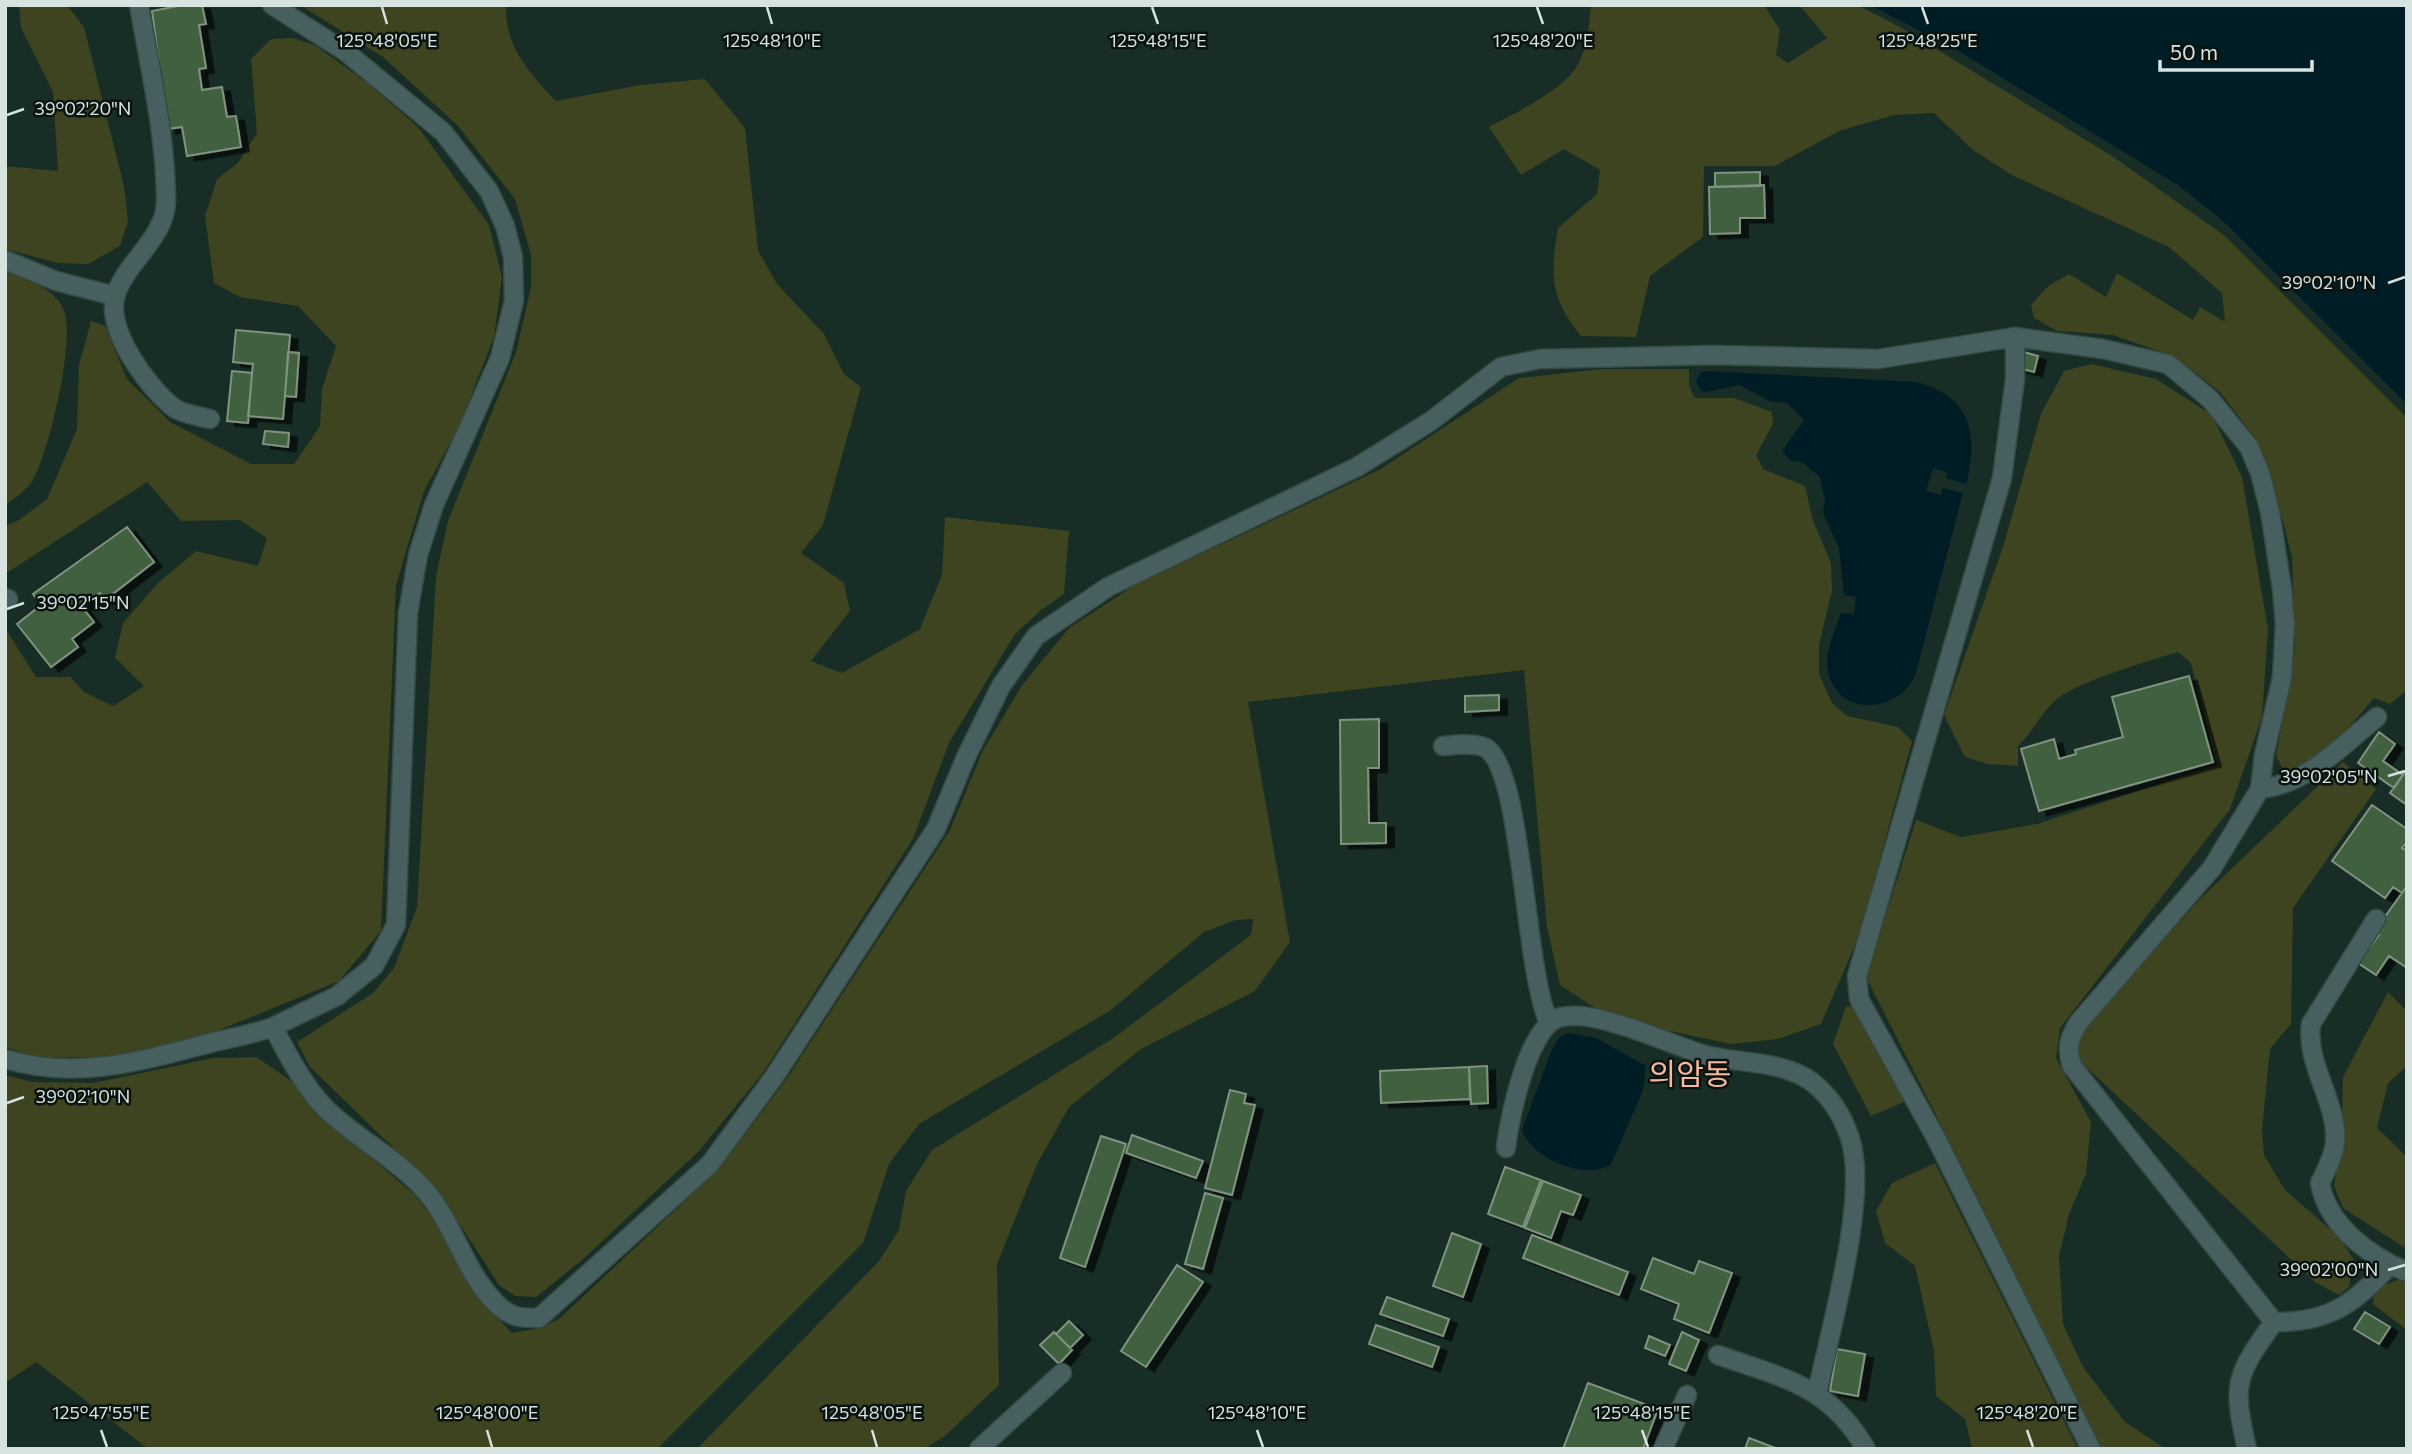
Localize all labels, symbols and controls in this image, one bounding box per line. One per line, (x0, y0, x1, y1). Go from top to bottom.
scale bar (2160, 28, 2312, 72)
text: 125°48'05"E (336, 29, 438, 51)
text: 125°48'10"E (723, 29, 821, 51)
text: 125°48'15"E (1109, 29, 1207, 51)
text: 125°48'20"E (1493, 29, 1593, 51)
text: 125°48'25"E (1878, 29, 1978, 51)
text: 50 m (2170, 39, 2218, 64)
text: 39°02'20"N (35, 97, 131, 119)
text: 39°02'10"N (2282, 271, 2376, 293)
text: 39°02'15"N (36, 591, 130, 613)
text: 39°02'05"N (2280, 765, 2378, 787)
district label: 의암동 (1649, 1054, 1731, 1091)
text: 39°02'10"N (36, 1085, 130, 1107)
text: 39°02'00"N (2280, 1258, 2378, 1280)
text: 125°47'55"E (52, 1401, 150, 1423)
text: 125°48'00"E (436, 1401, 538, 1423)
text: 125°48'05"E (821, 1401, 923, 1423)
text: 125°48'10"E (1208, 1401, 1306, 1423)
text: 125°48'15"E (1593, 1401, 1691, 1423)
text: 125°48'20"E (1977, 1401, 2077, 1423)

